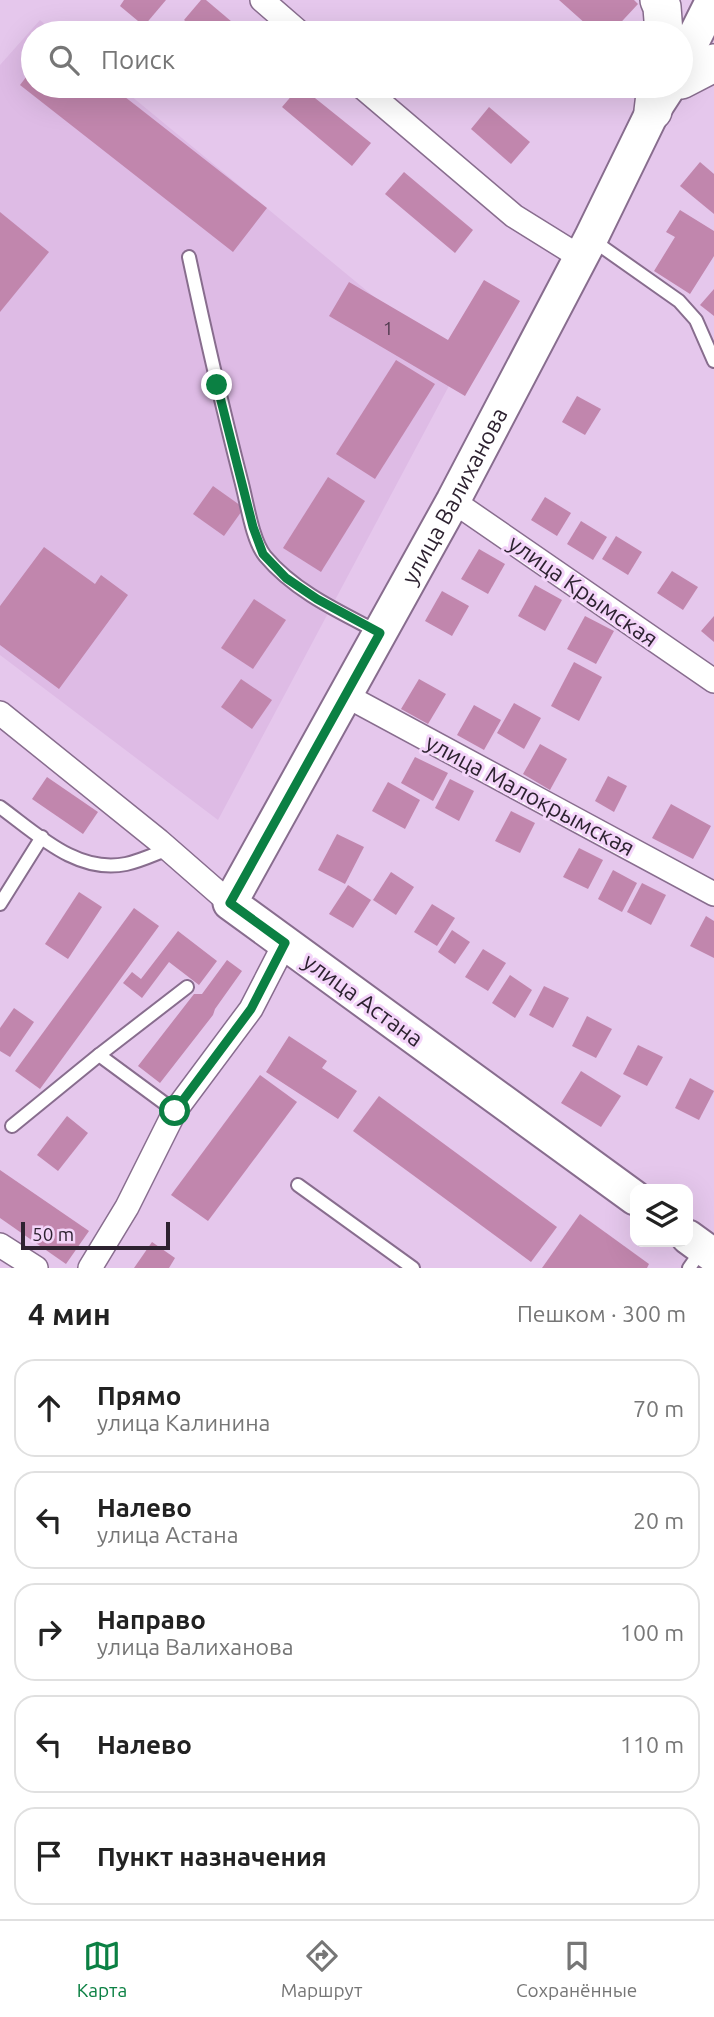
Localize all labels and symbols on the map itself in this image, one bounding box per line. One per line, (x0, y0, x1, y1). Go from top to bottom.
house number: 1 (383, 317, 393, 339)
route end (201, 369, 232, 400)
street label: улица Валиханова (396, 403, 512, 588)
street label: улица Крымская (504, 530, 663, 651)
street label: улица Малокрымская (422, 729, 639, 860)
street label: улица Астана (299, 948, 428, 1051)
route start (159, 1095, 190, 1126)
scale bar (21, 1219, 170, 1251)

